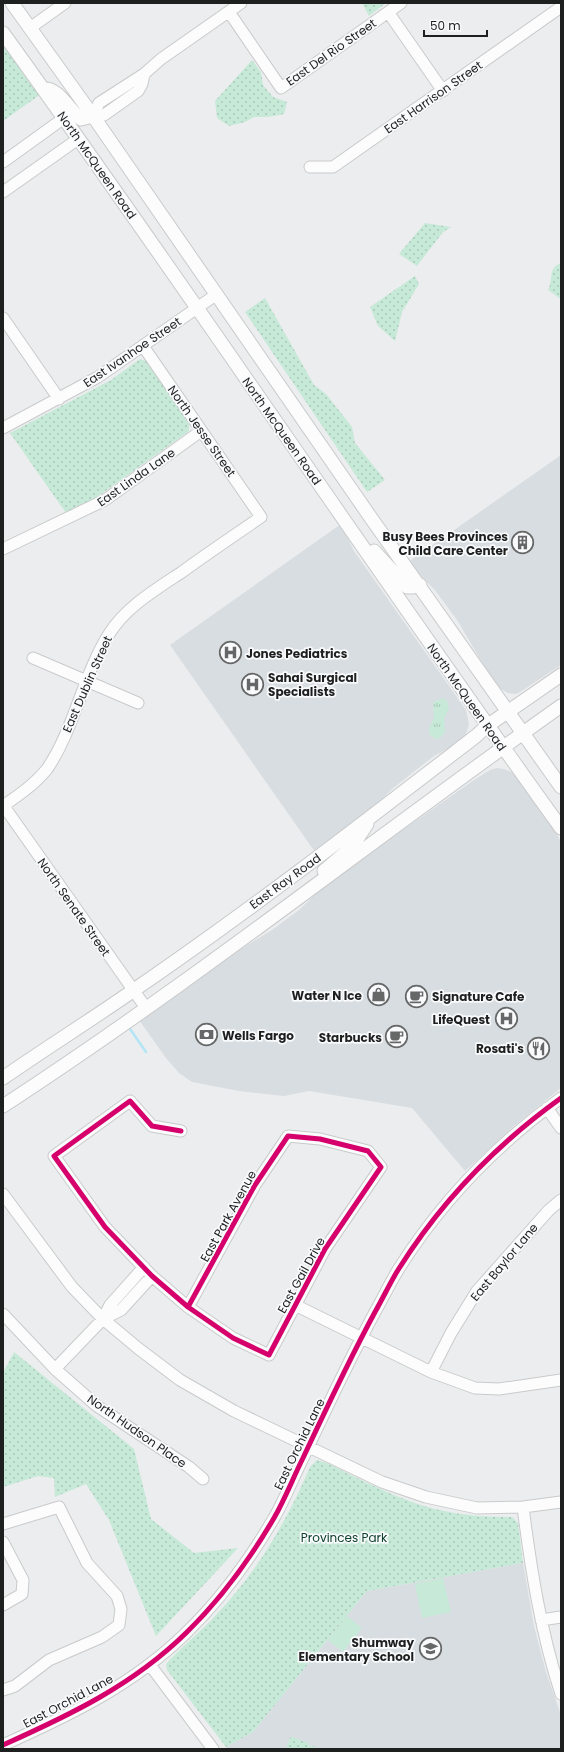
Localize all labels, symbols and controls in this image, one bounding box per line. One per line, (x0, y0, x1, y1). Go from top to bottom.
scale bar (424, 12, 487, 38)
street label: East Del Rio Street (283, 15, 379, 89)
text: 50 m (430, 17, 461, 34)
street label: East Harrison Street (380, 57, 486, 137)
street label: North McQueen Road (53, 108, 141, 222)
street label: East Ivanhoe Street (80, 313, 184, 391)
street label: North McQueen Road (238, 374, 326, 488)
street label: North Jesse Street (164, 382, 240, 480)
street label: East Linda Lane (94, 444, 178, 510)
place label: Busy Bees Provinces Child Care Center (382, 528, 508, 559)
building icon: Busy Bees Provinces Child Care Center (510, 530, 536, 556)
street label: East Dublin Street (58, 633, 116, 735)
hospital icon: Jones Pediatrics (218, 640, 244, 666)
street label: North McQueen Road (423, 640, 511, 754)
place label: Jones Pediatrics (246, 645, 348, 662)
place label: Sahai Surgical Specialists (268, 669, 357, 700)
hospital icon: Sahai Surgical Specialists (239, 671, 265, 697)
street label: East Ray Road (246, 849, 324, 913)
street label: North Senate Street (34, 854, 114, 960)
shop icon: Water N Ice (365, 982, 391, 1008)
cafe icon: Signature Cafe (403, 983, 429, 1009)
place label: Water N Ice (292, 987, 363, 1004)
place label: Signature Cafe (432, 988, 525, 1005)
hospital icon: LifeQuest (493, 1006, 519, 1032)
place label: LifeQuest (433, 1011, 490, 1028)
bank icon: Wells Fargo (194, 1022, 220, 1048)
cafe icon: Starbucks (384, 1024, 410, 1050)
place label: Wells Fargo (222, 1027, 294, 1044)
place label: Starbucks (319, 1029, 382, 1046)
restaurant icon: Rosati's (526, 1035, 552, 1061)
place label: Rosati's (476, 1040, 524, 1057)
street label: East Park Avenue (196, 1167, 260, 1265)
street label: East Baylor Lane (466, 1219, 542, 1305)
street label: East Gail Drive (273, 1234, 329, 1316)
street label: North Hudson Place (84, 1390, 190, 1472)
street label: East Orchid Lane (270, 1395, 328, 1493)
park label: Provinces Park (301, 1529, 388, 1546)
place label: Shumway Elementary School (299, 1634, 414, 1665)
school or university icon: Shumway Elementary School (417, 1636, 443, 1662)
street label: East Orchid Lane (20, 1670, 116, 1732)

